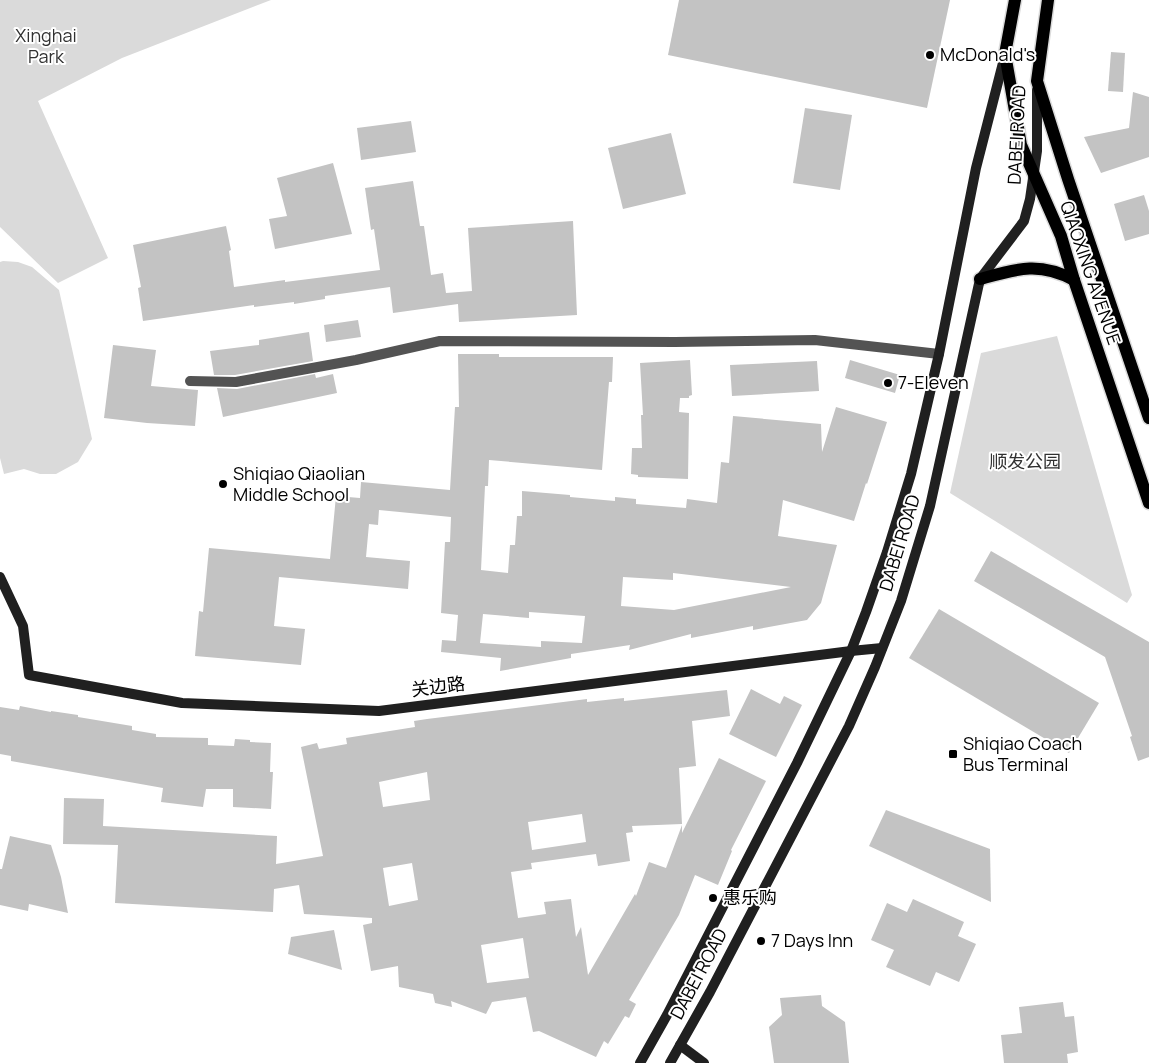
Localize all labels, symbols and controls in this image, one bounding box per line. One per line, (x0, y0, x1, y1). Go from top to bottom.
park label: Xinghai Park (15, 23, 77, 68)
place label: McDonald's (940, 42, 1035, 66)
marker: McDonald's (924, 49, 936, 61)
street label: DABEI ROAD (1001, 85, 1031, 185)
street label: QIAOXING AVENUE (1055, 198, 1127, 348)
place label: 7-Eleven (898, 370, 969, 394)
marker: 7-Eleven (882, 377, 894, 389)
park label: 顺发公园 (989, 449, 1061, 473)
place label: Shiqiao Qiaolian Middle School (233, 461, 365, 506)
marker: Shiqiao Qiaolian Middle School (217, 478, 229, 490)
street label: DABEI ROAD (873, 492, 925, 594)
street label: 关边路 (410, 671, 466, 701)
place label: Shiqiao Coach Bus Terminal (963, 731, 1082, 776)
marker: Shiqiao Coach Bus Terminal (947, 748, 959, 760)
place label: 惠乐购 (723, 885, 777, 909)
marker: 惠乐购 (707, 892, 719, 904)
street label: DABEI ROAD (664, 924, 732, 1023)
place label: 7 Days Inn (771, 928, 853, 952)
marker: 7 Days Inn (755, 935, 767, 947)

